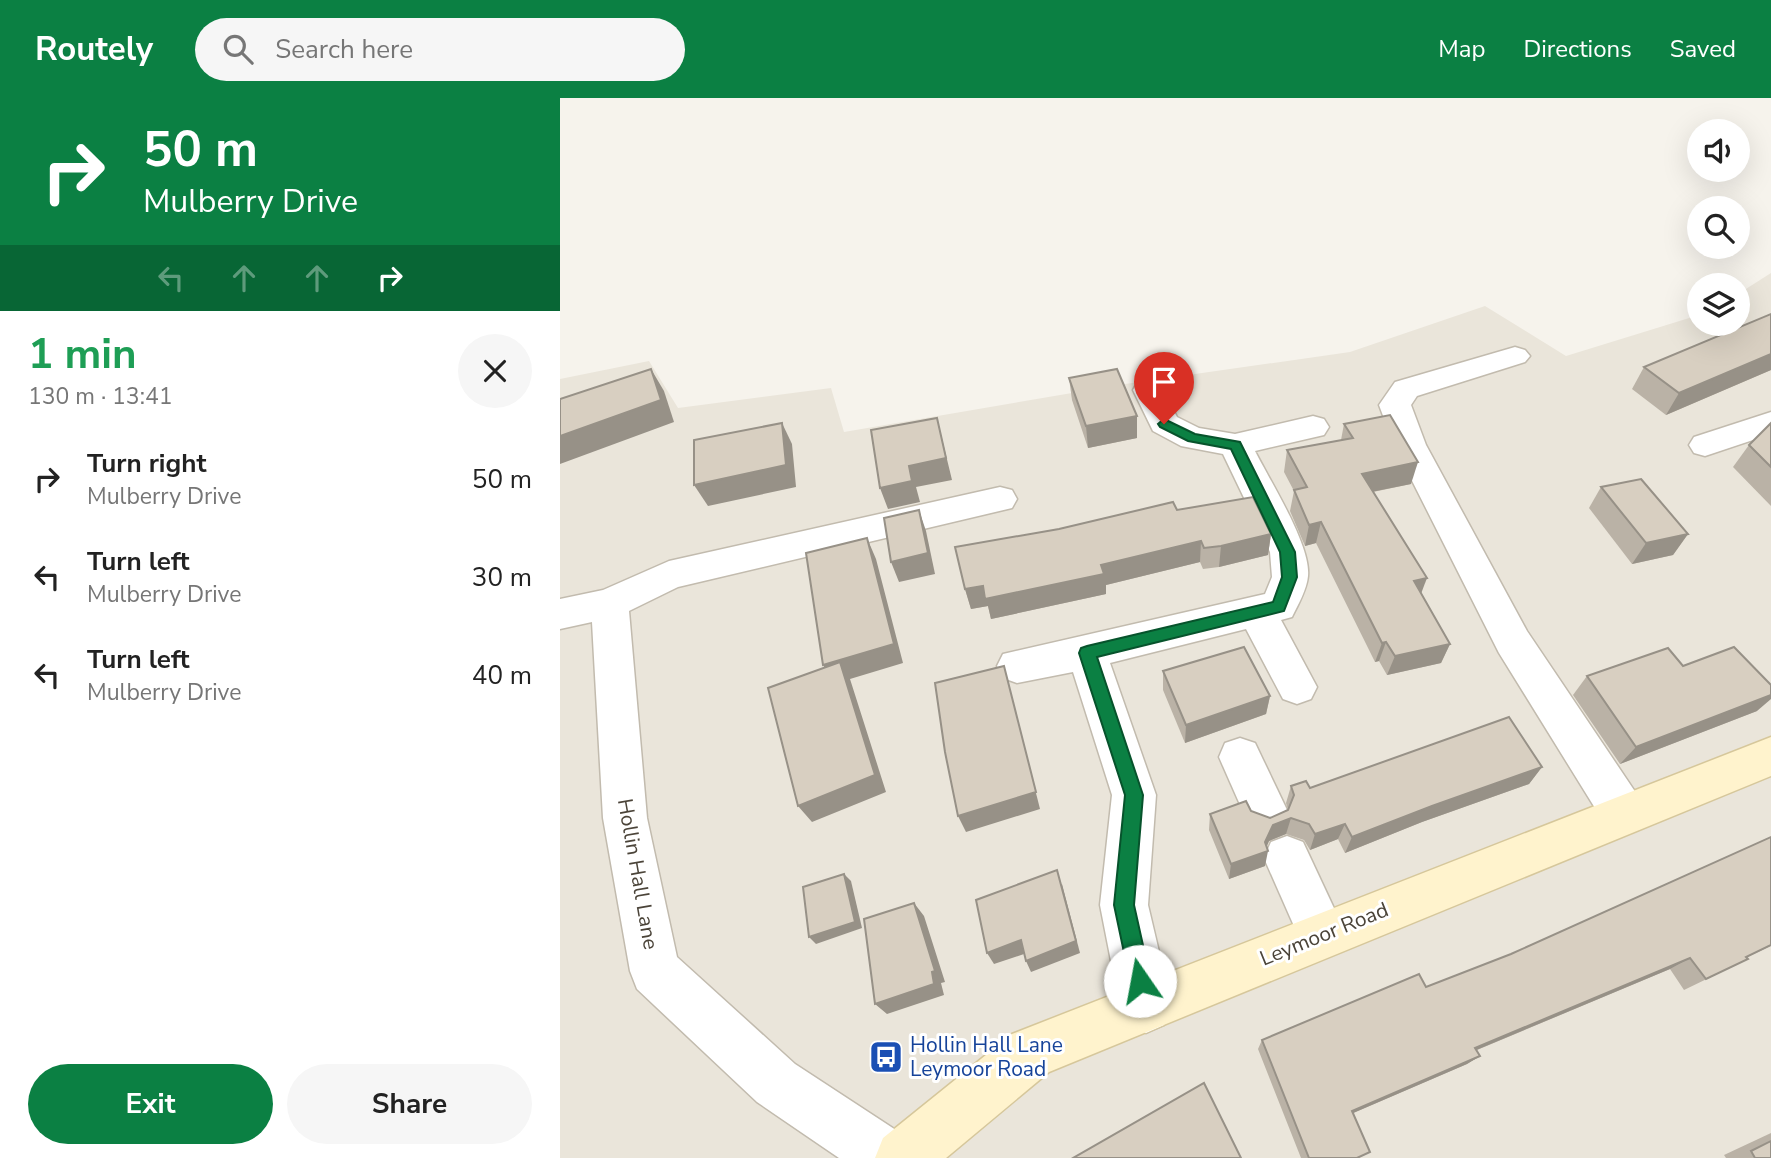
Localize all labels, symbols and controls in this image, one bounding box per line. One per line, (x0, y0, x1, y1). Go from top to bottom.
search box (195, 18, 685, 81)
text: Routely (35, 27, 153, 72)
icon: search (219, 30, 257, 68)
text: Search here (275, 32, 413, 67)
text: Map (1438, 33, 1485, 65)
text: Directions (1523, 33, 1632, 65)
text: Saved (1670, 33, 1736, 65)
text: 50 m (143, 116, 258, 183)
map controls (1687, 119, 1750, 336)
button: sound (1687, 119, 1750, 182)
icon: right (28, 126, 119, 217)
text: Mulberry Drive (143, 180, 358, 223)
button: search (1687, 196, 1750, 259)
icon: left (152, 259, 190, 297)
icon: ahead (225, 259, 263, 297)
icon: ahead (298, 259, 336, 297)
icon: right (371, 259, 409, 297)
button: layers (1687, 273, 1750, 336)
text: 1 min (28, 326, 137, 383)
button: close (458, 334, 532, 408)
pin (1134, 352, 1194, 424)
icon: arrive (1145, 363, 1183, 401)
text: 130 m · 13:41 (28, 381, 173, 412)
text: Turn right (87, 446, 206, 481)
icon: right (28, 460, 66, 498)
text: 50 m (472, 462, 532, 497)
text: Mulberry Drive (87, 481, 241, 512)
text: Turn left (87, 544, 190, 579)
icon: left (28, 558, 66, 596)
text: 30 m (472, 560, 532, 595)
text: Mulberry Drive (87, 579, 241, 610)
text: Turn left (87, 642, 190, 677)
icon: left (28, 656, 66, 694)
text: 40 m (472, 658, 532, 693)
text: Mulberry Drive (87, 677, 241, 708)
street label: Hollin Hall Lane (611, 796, 665, 952)
street label: Leymoor Road (1256, 896, 1392, 972)
position arrow (1103, 944, 1177, 1018)
place label: Hollin Hall Lane Leymoor Road (910, 1031, 1063, 1083)
bus stop icon: Hollin Hall Lane Leymoor Road (867, 1038, 905, 1076)
button: Exit (28, 1064, 273, 1144)
button: Share (287, 1064, 532, 1144)

